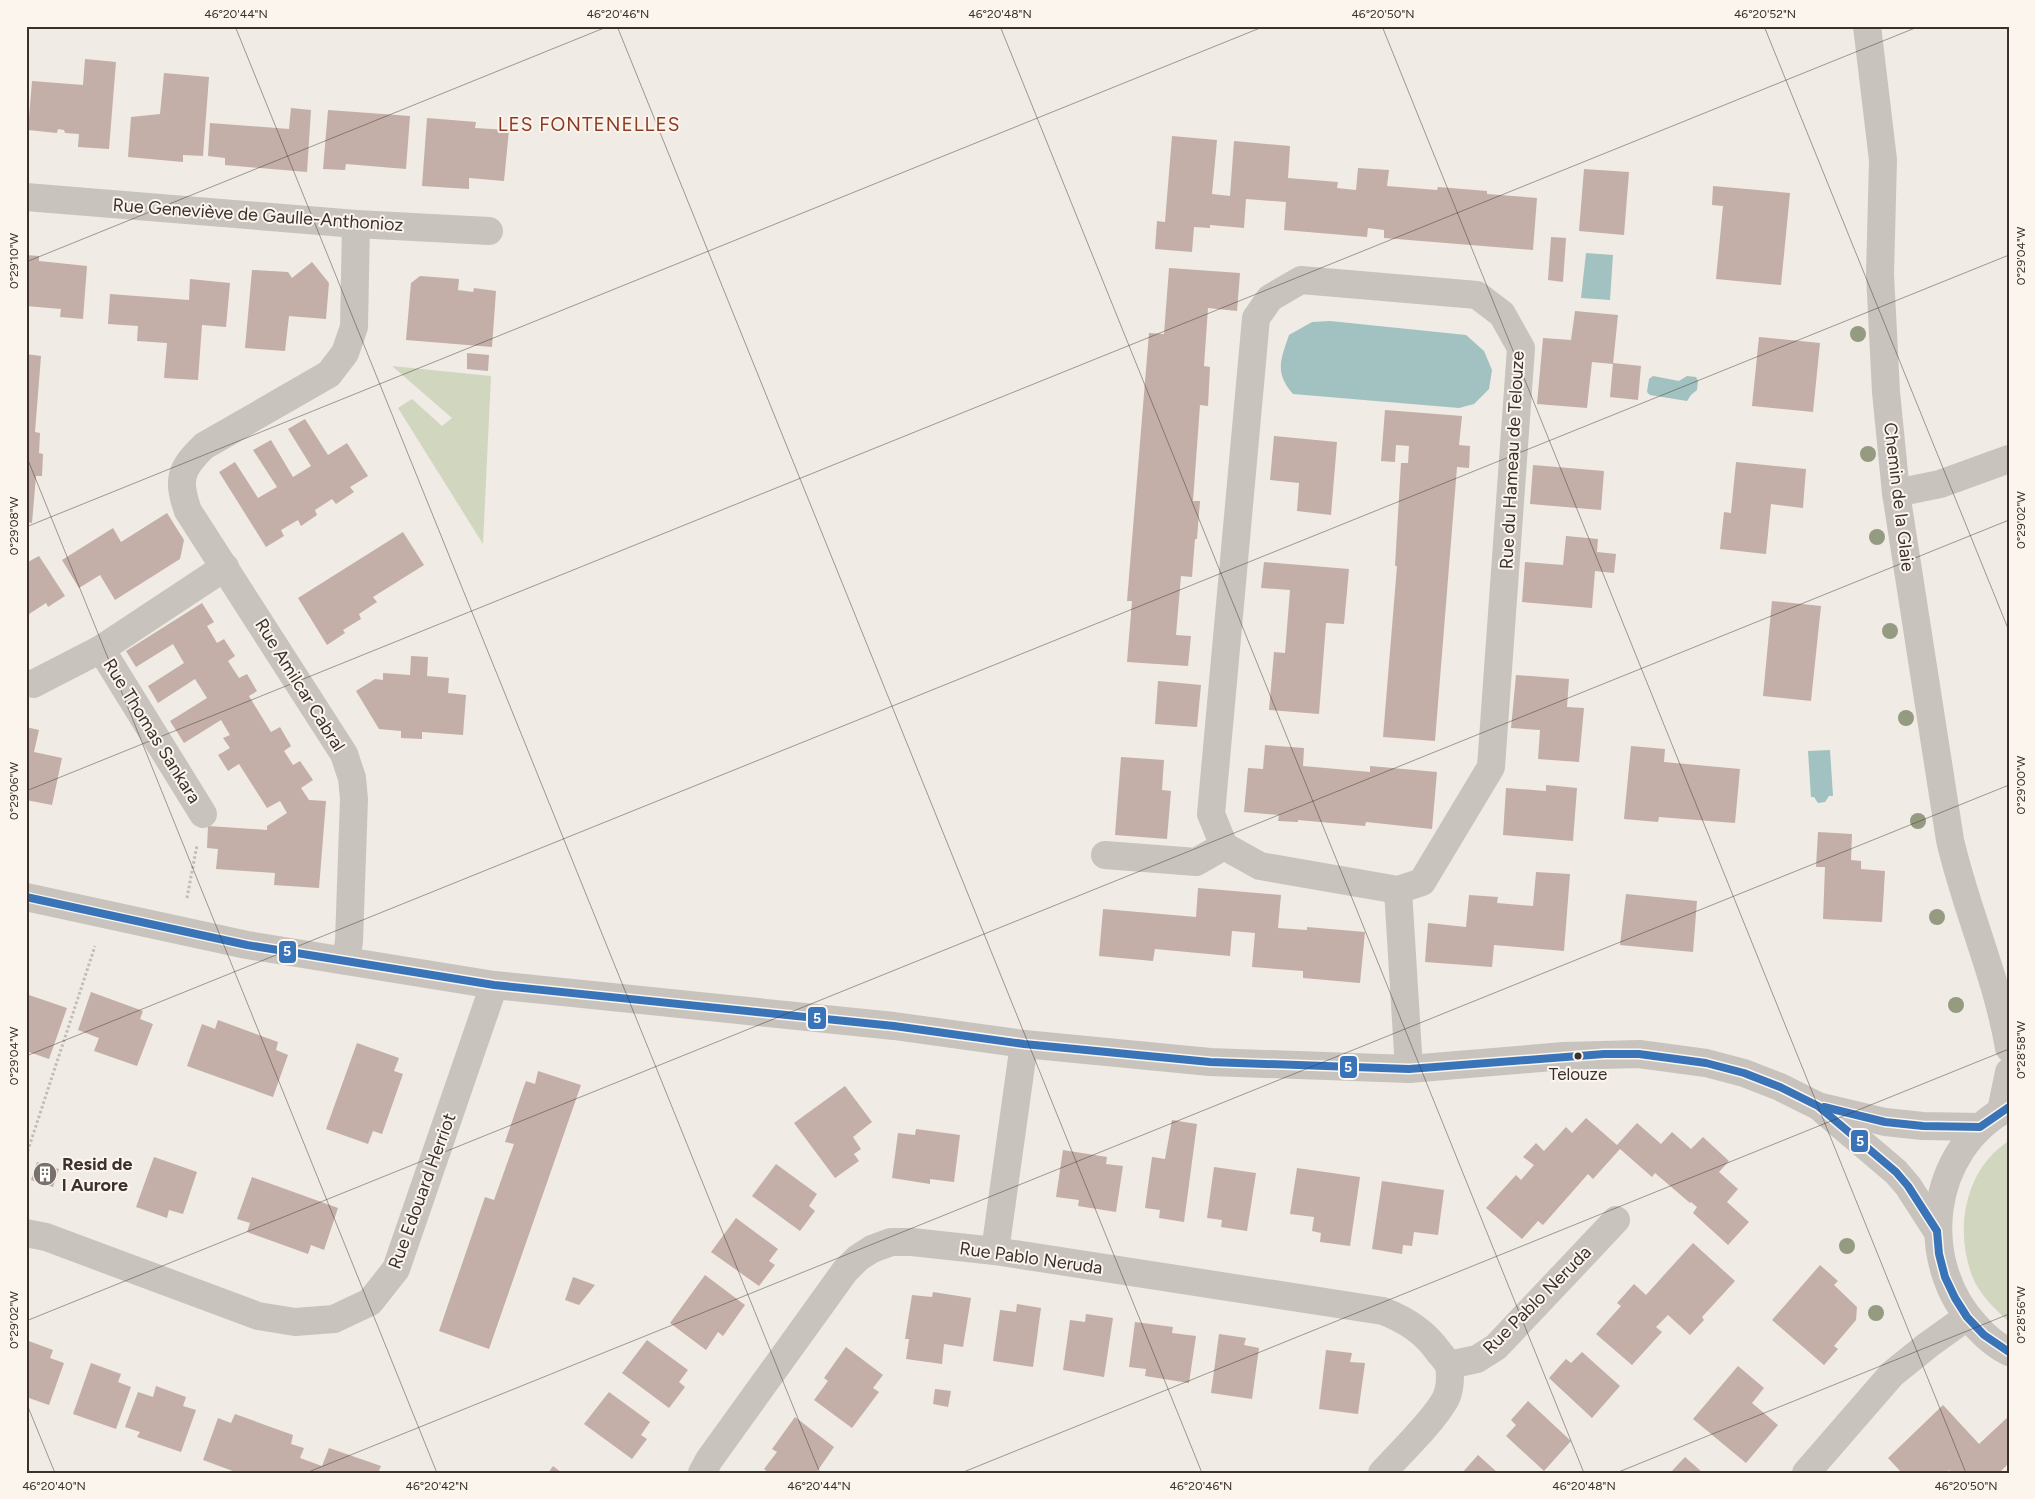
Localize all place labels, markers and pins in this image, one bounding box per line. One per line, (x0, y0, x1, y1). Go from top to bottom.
marker: Telouze (1573, 1051, 1583, 1061)
place label: Telouze (1549, 1064, 1607, 1084)
place label: Resid de l Aurore (62, 1153, 132, 1196)
building icon: Resid de l Aurore (32, 1161, 58, 1187)

